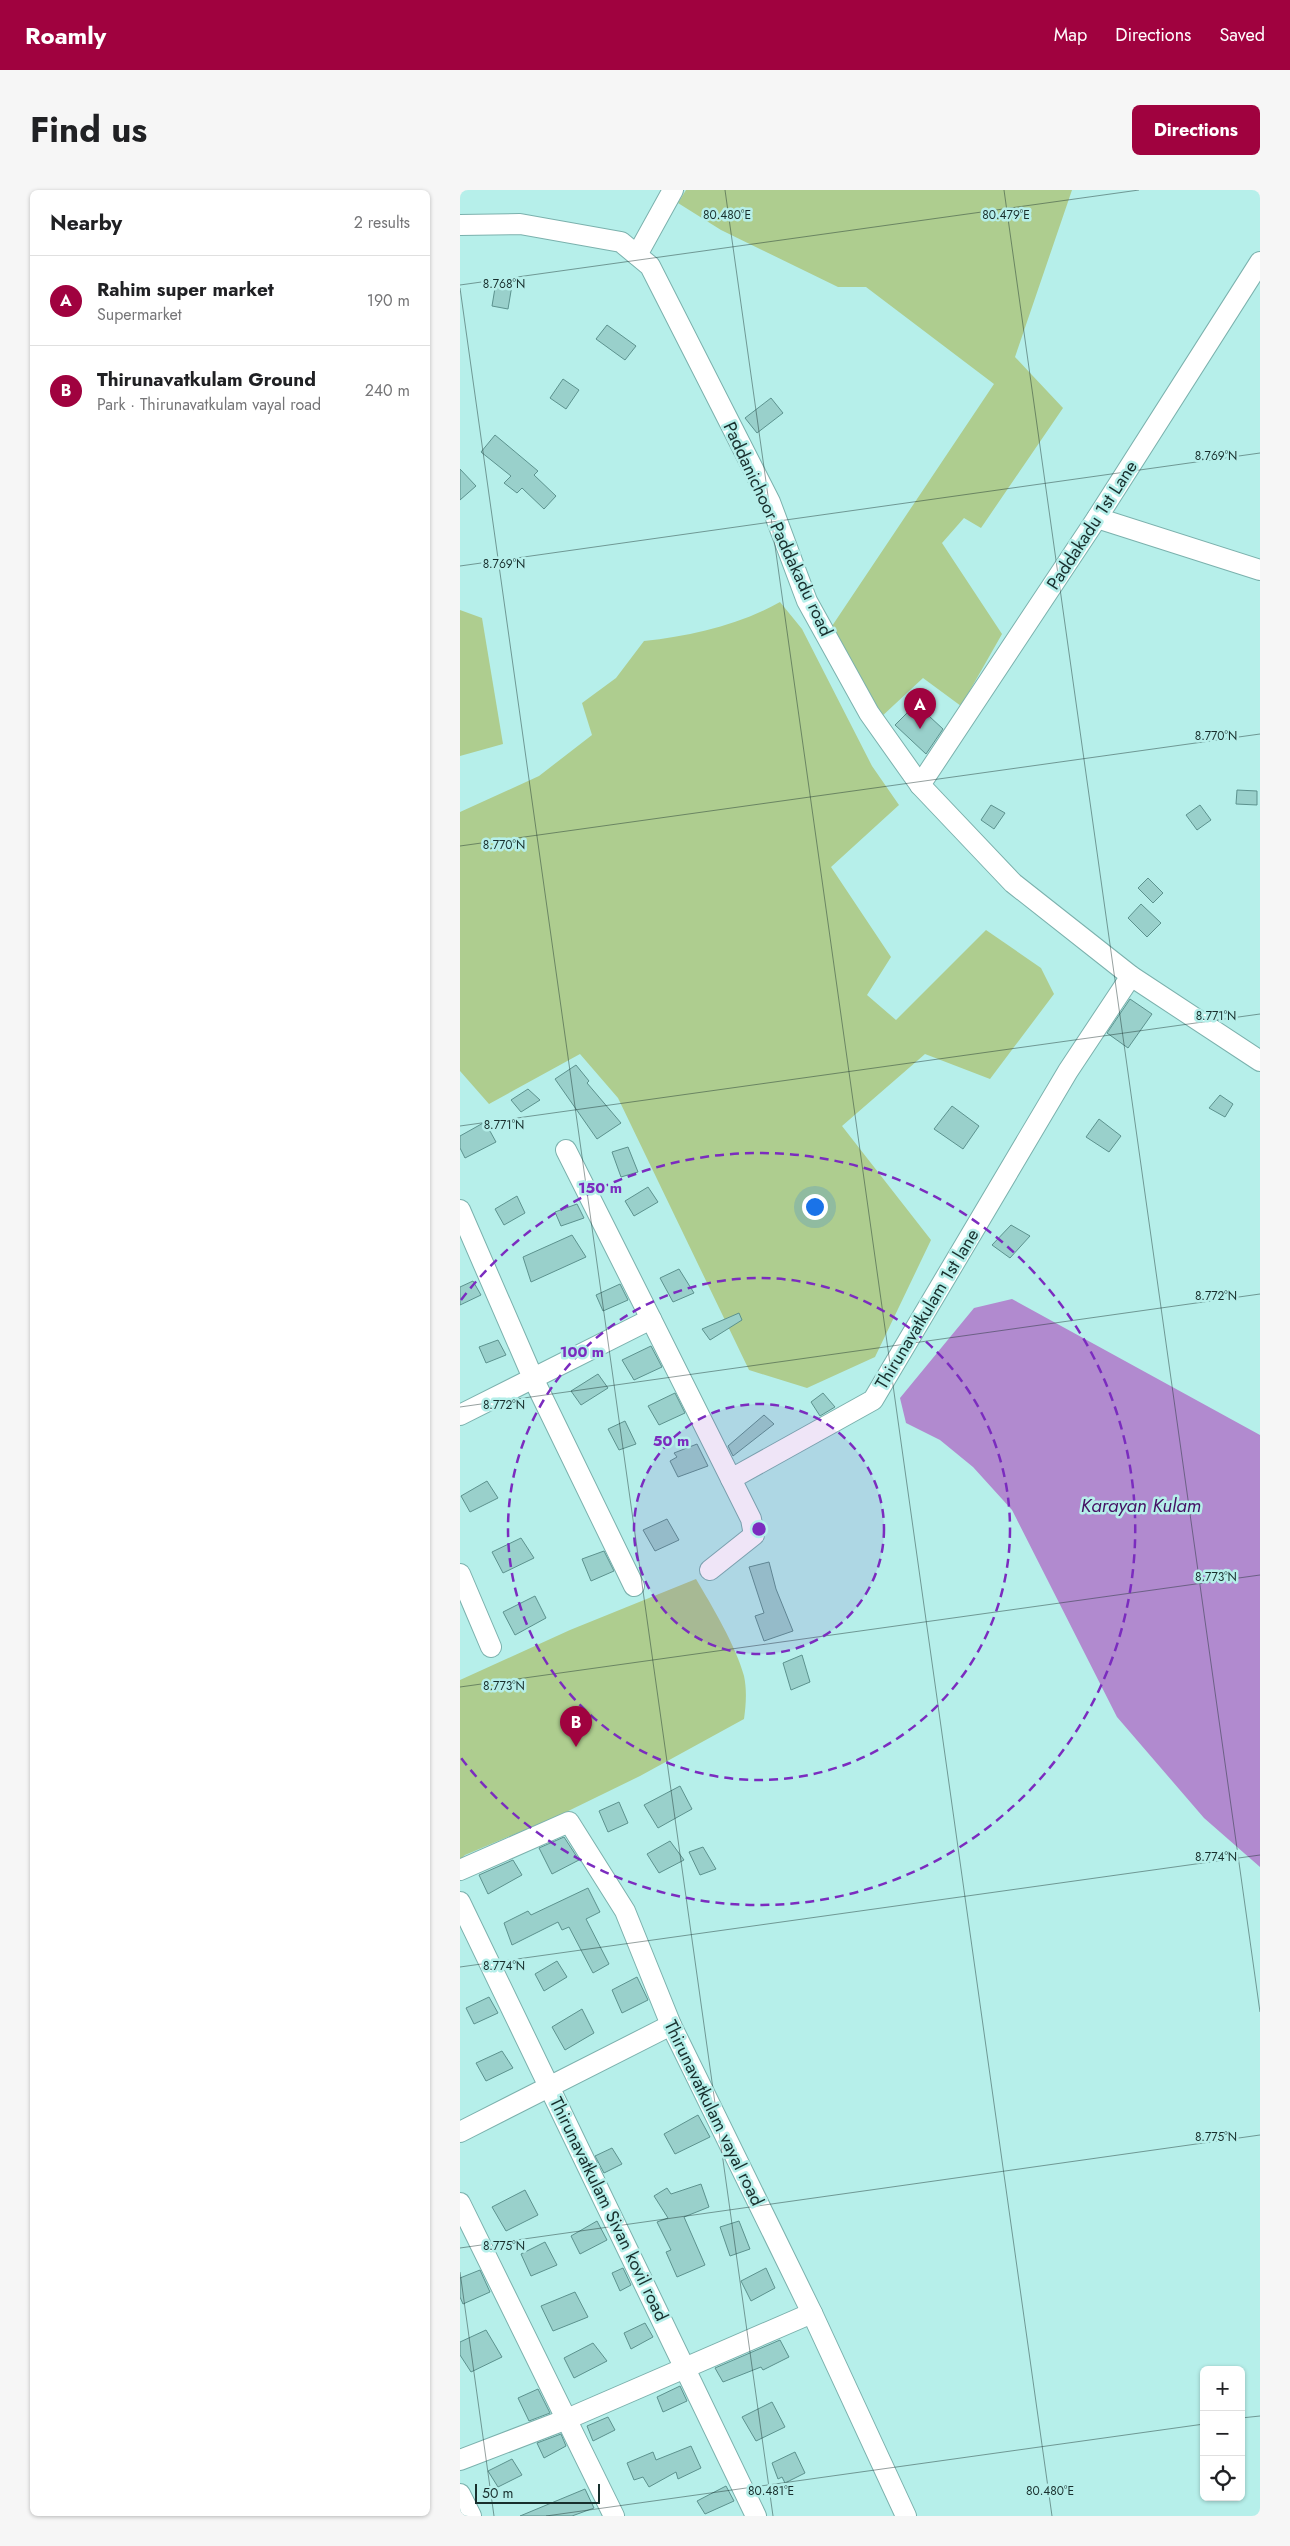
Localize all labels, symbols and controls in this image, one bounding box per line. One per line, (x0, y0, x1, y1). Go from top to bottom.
text: Roamly (25, 18, 106, 53)
text: Map (1054, 22, 1087, 48)
text: Directions (1115, 22, 1191, 48)
text: Saved (1219, 22, 1265, 48)
text: Find us (30, 105, 147, 155)
button: Directions (1132, 105, 1260, 155)
text: 80.480°E (703, 206, 751, 224)
text: 80.479°E (982, 206, 1030, 224)
text: Nearby (50, 208, 122, 238)
text: 2 results (354, 211, 410, 234)
text: 8.768°N (483, 275, 525, 293)
text: Rahim super market (97, 276, 274, 303)
text: A (60, 289, 72, 312)
text: 190 m (367, 289, 410, 312)
text: Supermarket (97, 303, 182, 326)
text: Thirunavatkulam Ground (97, 366, 316, 393)
text: B (61, 379, 71, 402)
text: 240 m (365, 379, 410, 402)
text: Park · Thirunavatkulam vayal road (97, 393, 321, 416)
street label: Paddanichoor Paddakadu road (717, 417, 839, 641)
text: 8.769°N (1195, 447, 1237, 465)
street label: Paddakadu 1st Lane (1040, 455, 1144, 595)
text: 8.769°N (483, 555, 525, 573)
pin: A (904, 688, 936, 729)
text: 8.770°N (1195, 727, 1237, 745)
text: 8.770°N (483, 836, 525, 854)
text: 8.771°N (1196, 1007, 1236, 1025)
text: 8.771°N (484, 1116, 524, 1134)
text: 150 m (578, 1177, 622, 1199)
your location (802, 1194, 828, 1220)
street label: Thirunavatkulam 1st lane (869, 1224, 985, 1394)
text: 8.772°N (1195, 1287, 1237, 1305)
text: 100 m (560, 1341, 604, 1363)
text: 8.772°N (483, 1396, 525, 1414)
text: 50 m (653, 1430, 689, 1452)
water label: Karayan Kulam (1081, 1492, 1201, 1519)
centre of rings (750, 1520, 768, 1538)
text: 8.773°N (1195, 1568, 1237, 1586)
text: 8.773°N (483, 1677, 525, 1695)
pin: B (560, 1706, 592, 1747)
text: 8.774°N (1195, 1848, 1237, 1866)
text: 8.774°N (483, 1957, 525, 1975)
street label: Thirunavatkulam vayal road (658, 2016, 770, 2210)
street label: Thirunavatkulam Sivan kovil road (543, 2093, 675, 2325)
text: 8.775°N (1195, 2128, 1237, 2146)
text: 8.775°N (483, 2237, 525, 2255)
map controls (1200, 2366, 1245, 2501)
button: + (1200, 2366, 1245, 2411)
button: − (1200, 2411, 1245, 2456)
button: locate (1200, 2456, 1245, 2501)
scale bar (475, 2481, 600, 2504)
text: 80.481°E (748, 2482, 794, 2500)
text: 80.480°E (1026, 2482, 1074, 2500)
text: 50 m (482, 2483, 513, 2503)

